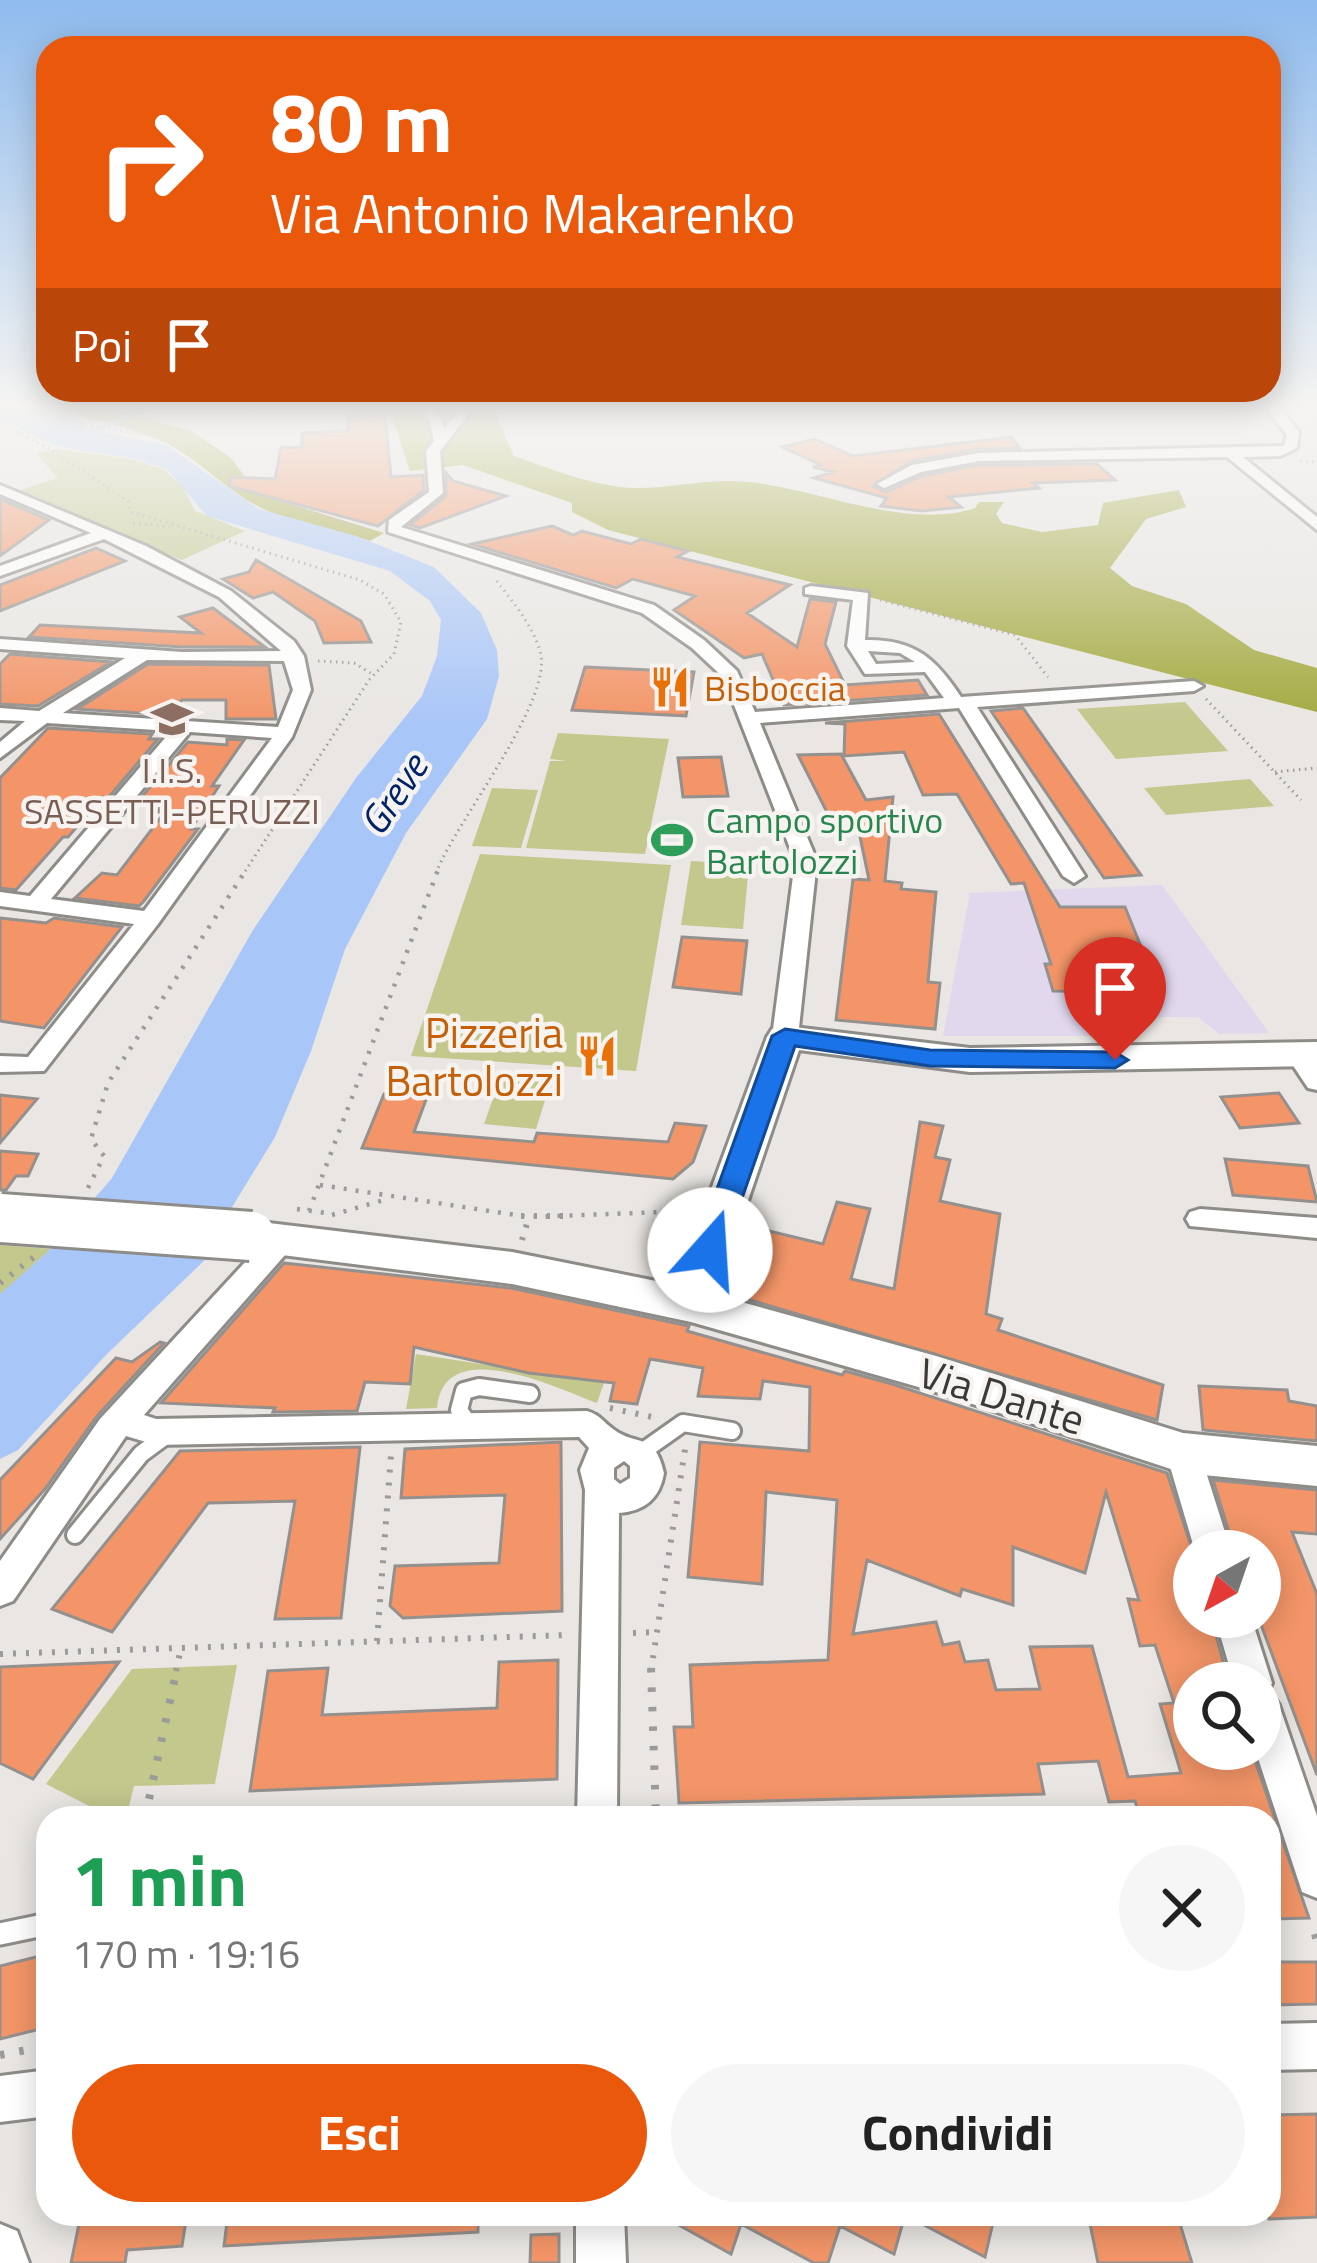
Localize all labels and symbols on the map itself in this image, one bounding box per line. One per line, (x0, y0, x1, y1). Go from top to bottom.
place label: Bisboccia (704, 660, 846, 715)
restaurant icon: Bisboccia (647, 664, 693, 710)
school or university icon: I.I.S. SASSETTI-PERUZZI (149, 696, 195, 742)
water label: Greve (344, 740, 443, 847)
place label: I.I.S. SASSETTI-PERUZZI (24, 742, 320, 838)
place label: Campo sportivo Bartolozzi (706, 792, 943, 888)
sports icon: Campo sportivo Bartolozzi (649, 817, 695, 863)
pin (1064, 937, 1166, 1060)
place label: Pizzeria Bartolozzi (385, 1000, 563, 1112)
restaurant icon: Pizzeria Bartolozzi (574, 1033, 620, 1079)
position arrow (647, 1187, 773, 1313)
street label: Via Dante (911, 1339, 1093, 1451)
north arrow (1173, 1530, 1281, 1638)

